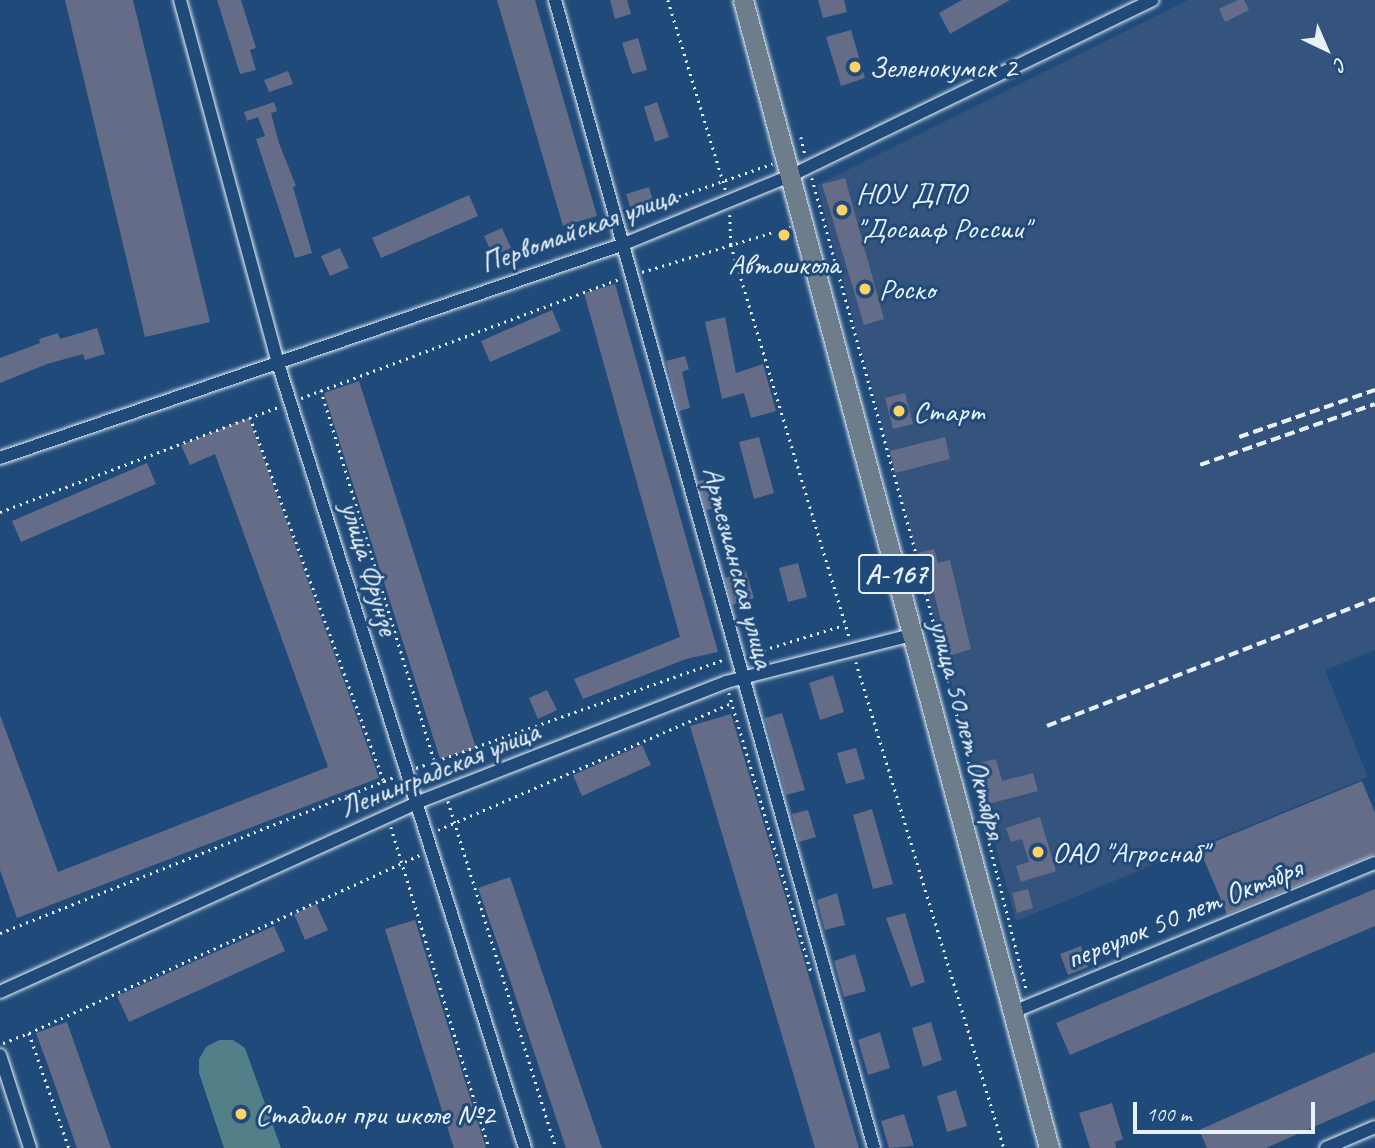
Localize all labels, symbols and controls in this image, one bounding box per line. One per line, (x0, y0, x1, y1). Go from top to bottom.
north arrow (1291, 14, 1361, 84)
place label: Зеленокумск 2 (869, 49, 1017, 85)
text: С (1329, 52, 1352, 76)
marker: Зеленокумск 2 (847, 59, 863, 75)
place label: НОУ ДПО "Досааф России" (856, 175, 1029, 246)
street label: Первомайская улица (474, 177, 682, 281)
marker: НОУ ДПО "Досааф России" (834, 202, 850, 218)
marker: Автошкола (776, 227, 792, 243)
place label: Автошкола (728, 246, 840, 282)
place label: Роско (879, 271, 935, 307)
marker: Роско (857, 281, 873, 297)
place label: Старт (913, 393, 985, 429)
marker: Старт (891, 403, 907, 419)
street label: Артезианская улица (694, 461, 784, 673)
street label: улица Фрунзе (333, 498, 407, 638)
road number: А-167 (858, 550, 934, 598)
street label: улица 50 лет Октября (921, 613, 1015, 845)
street label: Ленинградская улица (332, 712, 546, 826)
place label: ОАО "Агроснаб" (1052, 834, 1207, 870)
marker: ОАО "Агроснаб" (1030, 844, 1046, 860)
street label: переулок 50 лет Октября (1059, 848, 1309, 978)
scale bar (1137, 1088, 1319, 1132)
place label: Стадион при школе №2 (255, 1096, 497, 1132)
text: 100 m (1146, 1101, 1191, 1127)
marker: Стадион при школе №2 (233, 1106, 249, 1122)

